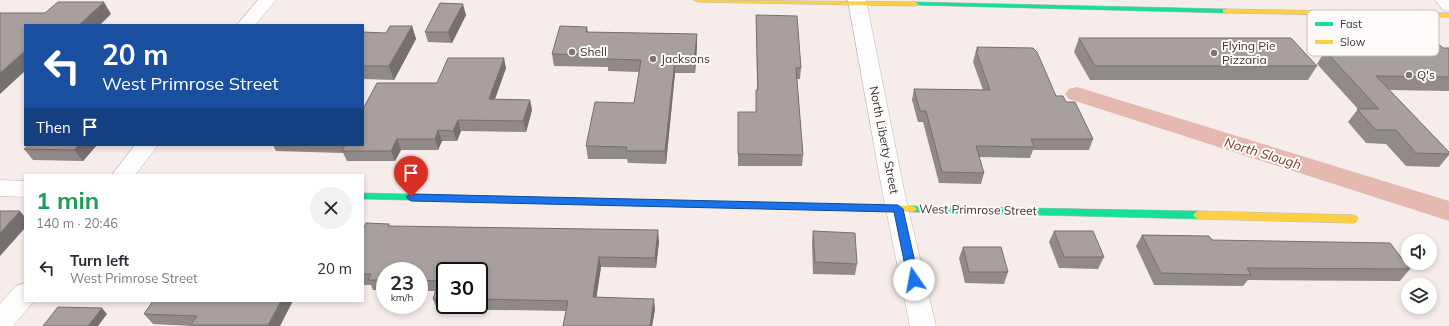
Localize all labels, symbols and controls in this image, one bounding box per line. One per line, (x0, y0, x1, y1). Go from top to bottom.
legend (1307, 10, 1439, 56)
text: Fast (1340, 17, 1362, 31)
text: Slow (1340, 35, 1366, 49)
text: 20 m (102, 37, 168, 72)
place label: Flying Pie Pizzaria (1222, 38, 1275, 67)
icon: left (36, 40, 88, 92)
place label: Shell (580, 44, 607, 59)
marker: Shell (567, 47, 577, 57)
marker: Flying Pie Pizzaria (1209, 48, 1219, 58)
place label: Jacksons (661, 51, 710, 66)
marker: Jacksons (648, 54, 658, 64)
place label: Q's (1417, 67, 1435, 82)
marker: Q's (1404, 70, 1414, 80)
text: West Primrose Street (102, 72, 279, 95)
street label: North Liberty Street (867, 85, 902, 195)
icon: arrive (79, 116, 101, 138)
text: Then (36, 118, 71, 137)
water label: North Slough (1223, 134, 1303, 172)
pin (394, 156, 428, 197)
icon: arrive (400, 162, 422, 184)
text: 1 min (36, 185, 99, 215)
button: close (310, 187, 352, 229)
street label: West Primrose Street (919, 201, 1037, 218)
text: 140 m · 20:46 (36, 215, 118, 231)
map controls (1401, 234, 1437, 314)
button: sound (1401, 234, 1437, 270)
text: Turn left (70, 251, 129, 270)
icon: left (36, 257, 58, 279)
text: 20 m (317, 259, 352, 278)
position arrow (893, 259, 935, 301)
speed limit sign: 30 (436, 262, 488, 314)
text: West Primrose Street (70, 270, 198, 286)
text: 23 (390, 270, 414, 295)
button: layers (1401, 278, 1437, 314)
text: km/h (391, 291, 413, 304)

